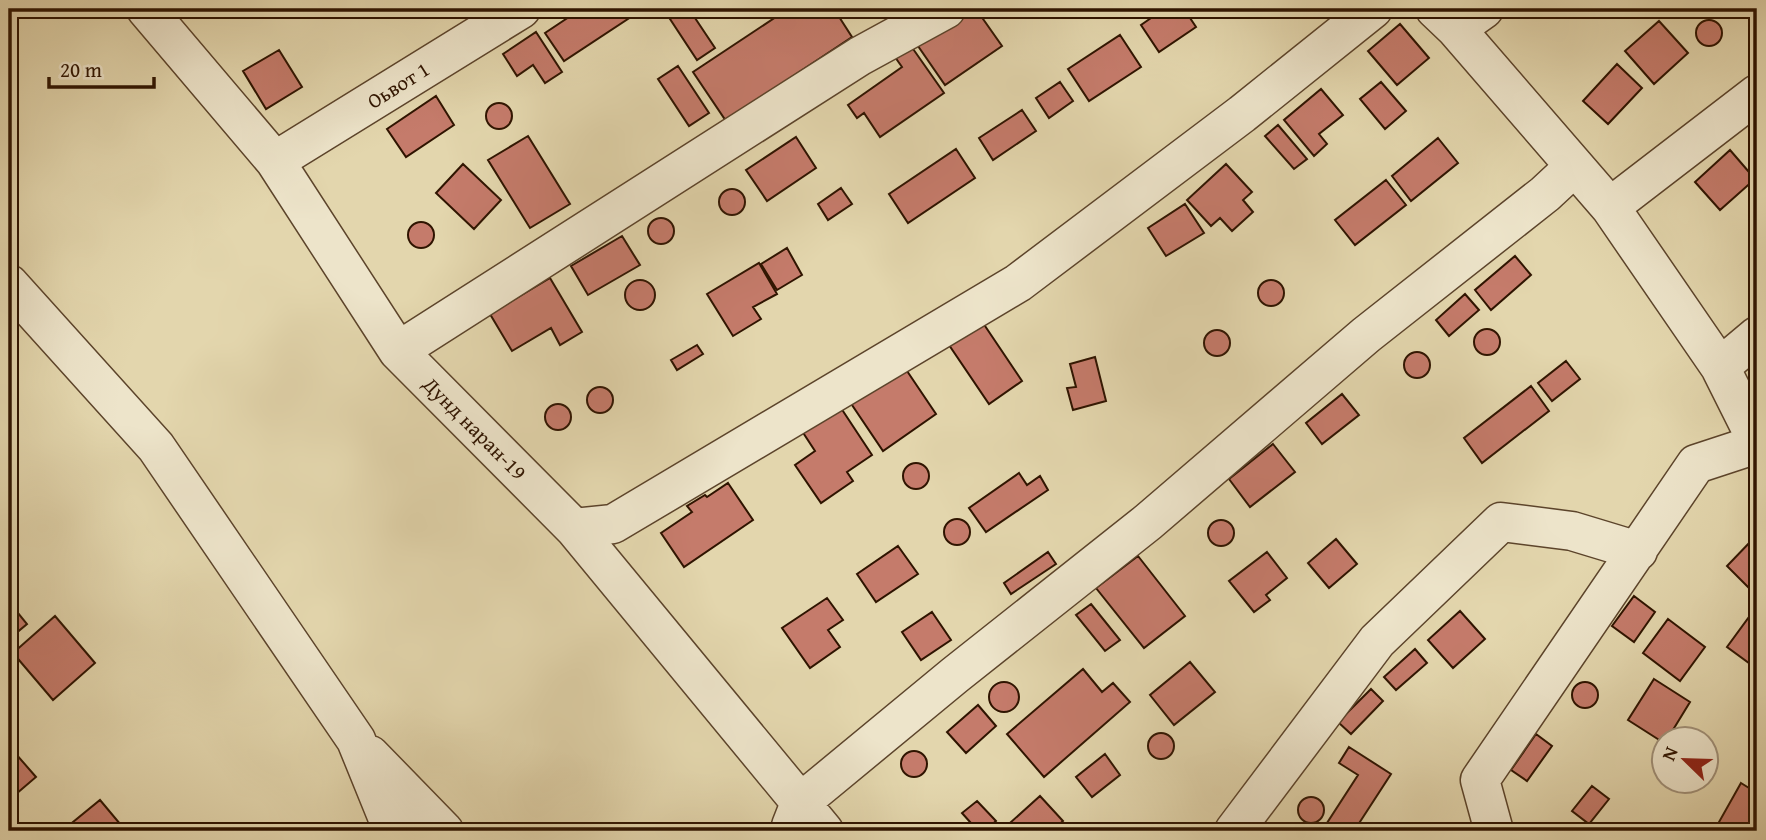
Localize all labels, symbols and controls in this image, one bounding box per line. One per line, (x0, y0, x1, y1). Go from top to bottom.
scale bar (49, 46, 154, 90)
text: 20 m (60, 54, 102, 85)
street label: Оьвот 1 (361, 54, 435, 116)
street label: Дунд наран-19 (415, 368, 534, 487)
north arrow (1650, 724, 1720, 794)
text: N (1654, 742, 1685, 765)

